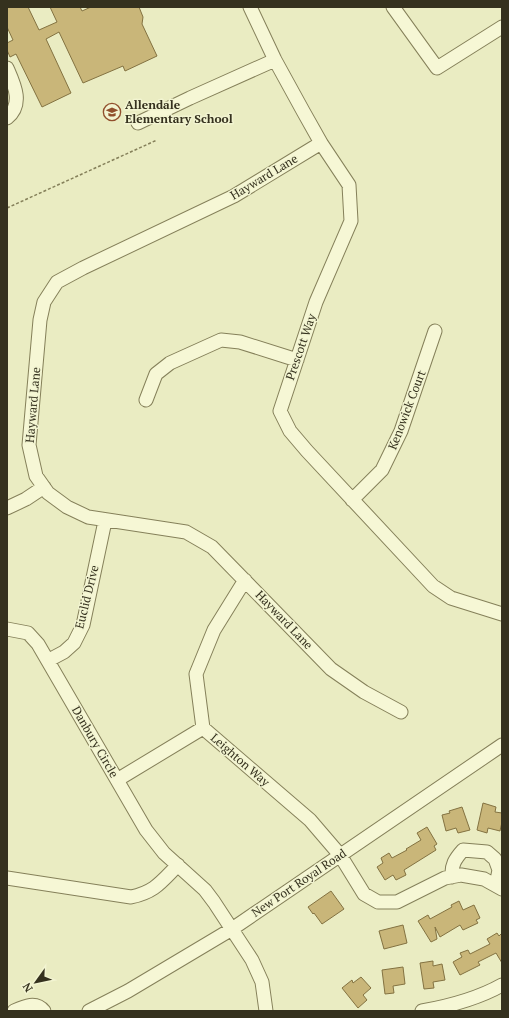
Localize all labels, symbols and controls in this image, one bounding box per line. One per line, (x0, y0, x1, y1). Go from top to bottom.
place label: Allendale Elementary School (125, 97, 233, 126)
school or university icon: Allendale Elementary School (102, 102, 122, 122)
street label: Hayward Lane (227, 151, 300, 203)
street label: Prescott Way (282, 311, 319, 382)
street label: Hayward Lane (22, 366, 43, 443)
street label: Kenowick Court (384, 367, 429, 452)
street label: Euclid Drive (71, 564, 102, 630)
street label: Hayward Lane (253, 587, 316, 652)
street label: Danbury Circle (69, 703, 122, 780)
street label: Leighton Way (208, 730, 274, 790)
street label: New Port Royal Road (248, 845, 349, 920)
north arrow (16, 962, 56, 1002)
text: N (19, 980, 36, 995)

